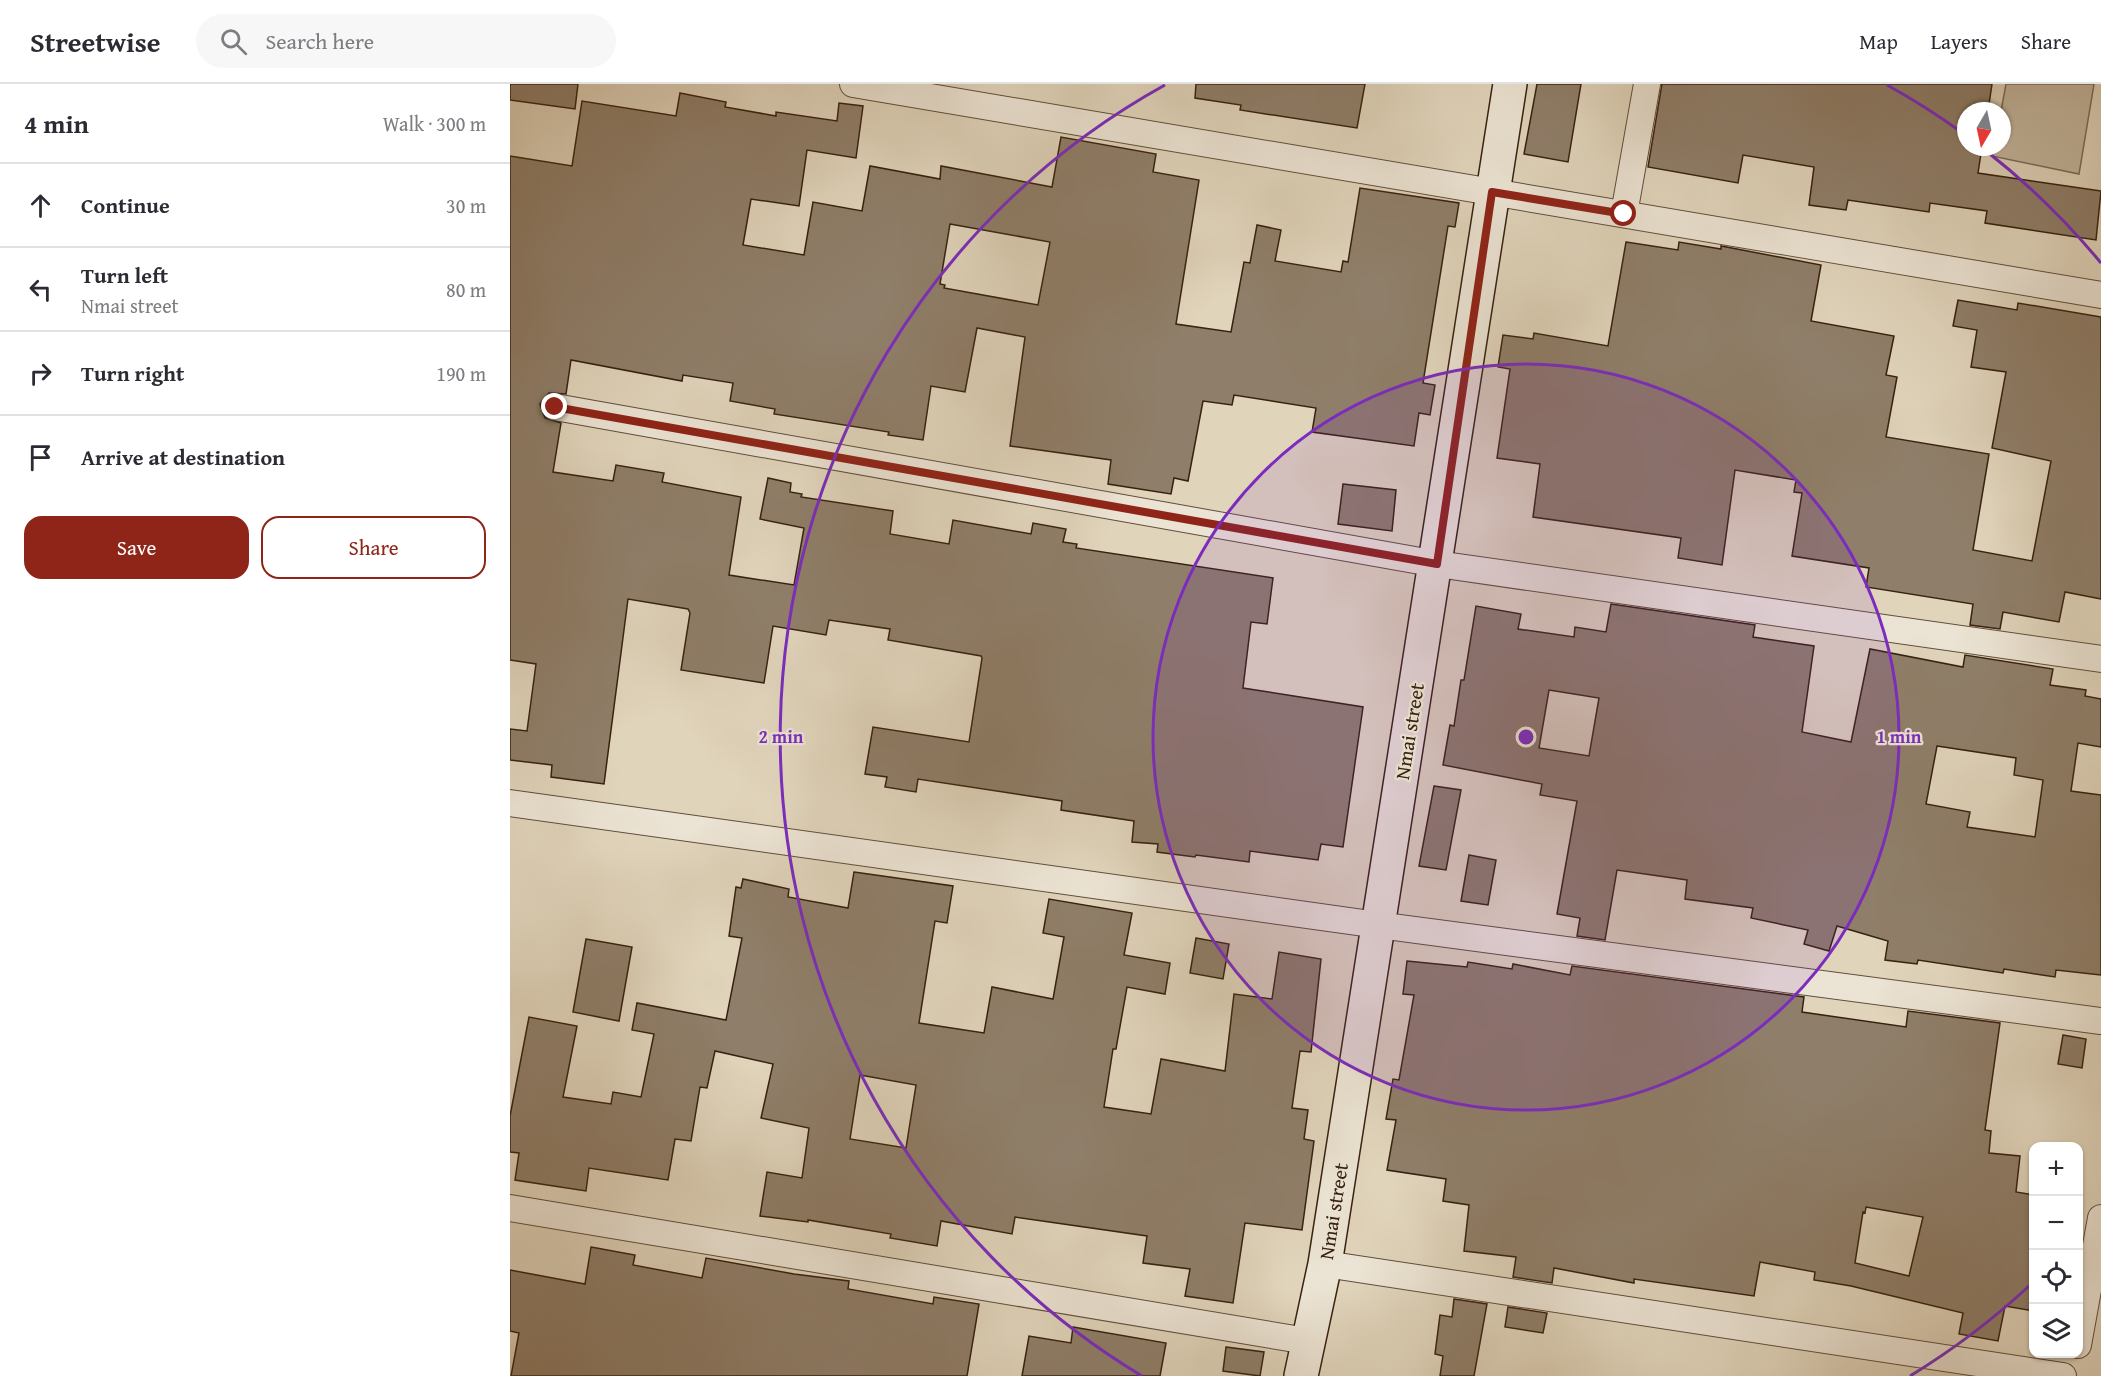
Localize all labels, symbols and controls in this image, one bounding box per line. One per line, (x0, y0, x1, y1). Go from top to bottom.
search box (196, 14, 616, 68)
text: Streetwise (30, 21, 160, 62)
icon: search (217, 25, 250, 58)
text: Search here (265, 25, 374, 57)
text: Map (1859, 26, 1898, 57)
text: Layers (1931, 26, 1988, 57)
text: Share (2021, 26, 2071, 57)
north arrow (1957, 102, 2011, 156)
text: 4 min (24, 104, 89, 143)
text: Walk · 300 m (383, 109, 486, 138)
icon: ahead (24, 189, 57, 222)
text: Continue (81, 189, 170, 221)
text: 30 m (446, 191, 486, 220)
route start (1610, 200, 1636, 226)
text: Turn left (81, 259, 168, 291)
icon: left (24, 273, 57, 306)
text: 80 m (446, 275, 486, 304)
text: Nmai street (81, 291, 179, 320)
icon: right (24, 357, 57, 390)
text: Turn right (81, 357, 184, 389)
text: 190 m (436, 359, 486, 388)
route end (541, 393, 567, 419)
icon: arrive (24, 441, 57, 474)
text: Arrive at destination (81, 441, 285, 473)
button: Save (24, 516, 249, 579)
button: Share (261, 516, 486, 579)
street label: Nmai street (1387, 681, 1431, 781)
text: 2 min (759, 723, 804, 750)
text: 1 min (1877, 723, 1922, 750)
centre of rings (1516, 727, 1536, 747)
map controls (2029, 1142, 2083, 1358)
button: + (2029, 1142, 2083, 1196)
street label: Nmai street (1311, 1161, 1355, 1261)
button: − (2029, 1196, 2083, 1250)
button: locate (2029, 1250, 2083, 1304)
button: layers (2029, 1304, 2083, 1358)

